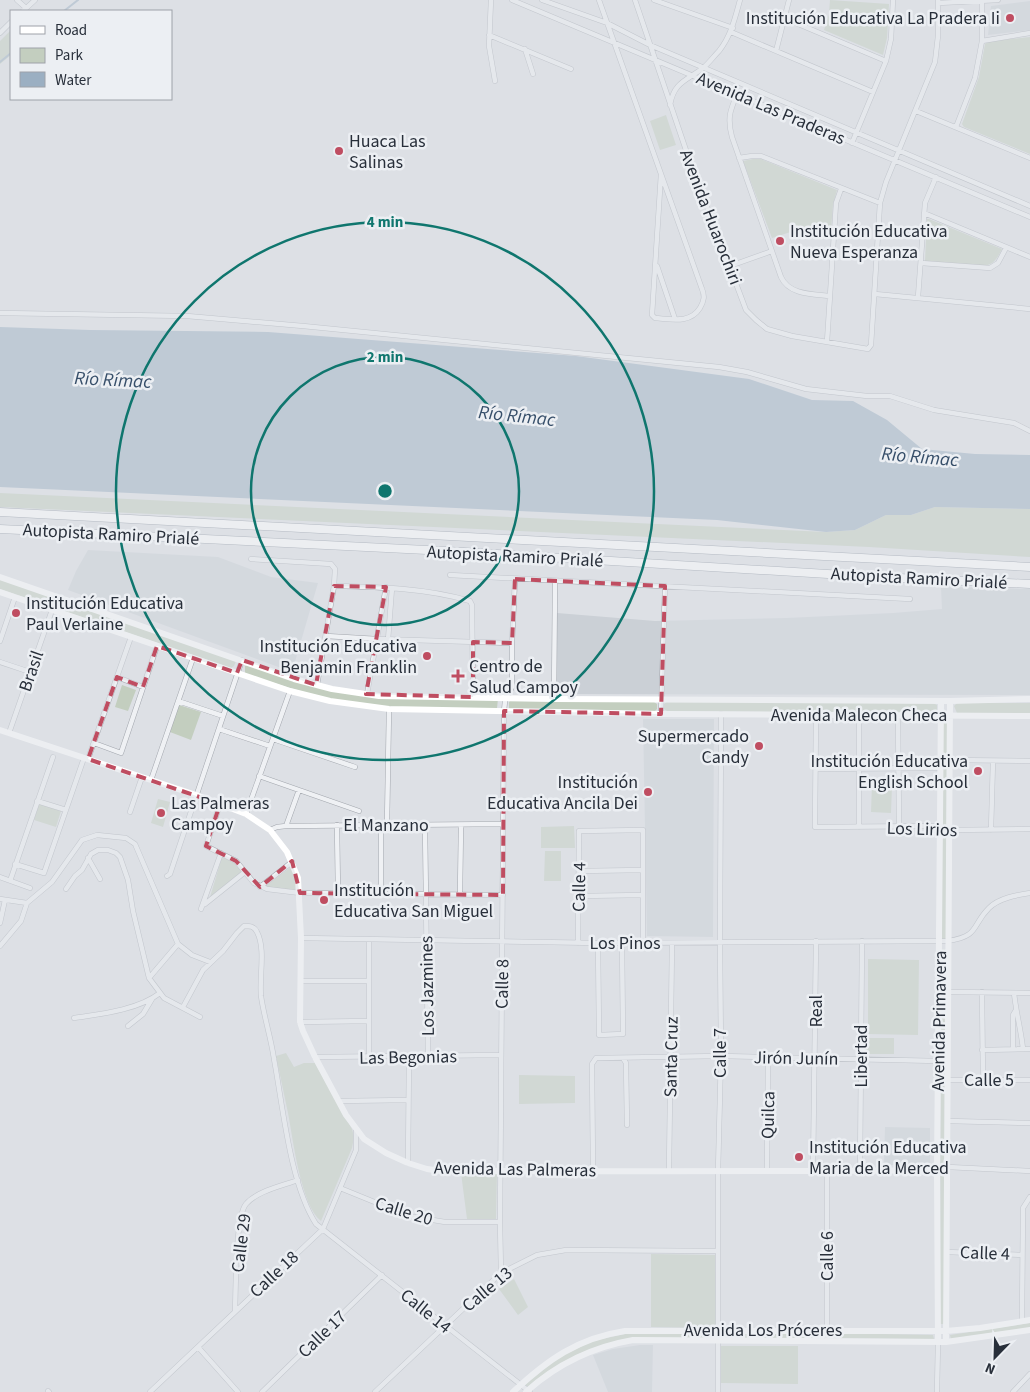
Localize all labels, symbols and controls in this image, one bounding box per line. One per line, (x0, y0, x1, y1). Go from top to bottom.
place label: Institución Educativa La Pradera Ii (746, 6, 1000, 31)
legend (10, 10, 172, 100)
marker: Institución Educativa La Pradera Ii (1004, 12, 1016, 24)
text: Road (55, 20, 87, 41)
text: Park (55, 45, 84, 66)
street label: Avenida Las Praderas (693, 66, 849, 151)
text: Water (55, 70, 92, 91)
place label: Huaca Las Salinas (349, 129, 426, 175)
marker: Huaca Las Salinas (333, 145, 345, 157)
street label: Avenida Huarochiri (673, 146, 748, 289)
text: 4 min (367, 212, 403, 233)
place label: Institución Educativa Nueva Esperanza (790, 219, 948, 265)
marker: Institución Educativa Nueva Esperanza (774, 235, 786, 247)
text: 2 min (367, 347, 403, 368)
water label: Río Rímac (74, 365, 153, 396)
water label: Río Rímac (477, 399, 557, 434)
water label: Río Rímac (880, 441, 960, 474)
centre of rings (376, 482, 394, 500)
street label: Autopista Ramiro Prialé (22, 517, 200, 552)
street label: Autopista Ramiro Prialé (426, 539, 604, 574)
street label: Autopista Ramiro Prialé (830, 561, 1008, 596)
place label: Institución Educativa Paul Verlaine (26, 591, 184, 637)
marker: Institución Educativa Paul Verlaine (10, 607, 22, 619)
place label: Institución Educativa Benjamin Franklin (259, 634, 417, 680)
street label: Brasil (13, 647, 50, 695)
marker: Institución Educativa Benjamin Franklin (421, 650, 433, 662)
place label: Centro de Salud Campoy (469, 654, 579, 700)
marker: Centro de Salud Campoy (451, 669, 465, 683)
street label: Avenida Malecon Checa (771, 703, 947, 728)
place label: Supermercado Candy (638, 724, 750, 770)
marker: Supermercado Candy (753, 740, 765, 752)
place label: Institución Educativa English School (810, 749, 968, 795)
marker: Institución Educativa English School (972, 765, 984, 777)
place label: Institución Educativa Ancila Dei (487, 770, 638, 816)
marker: Institución Educativa Ancila Dei (642, 786, 654, 798)
place label: Las Palmeras Campoy (171, 791, 269, 837)
marker: Las Palmeras Campoy (155, 807, 167, 819)
street label: El Manzano (343, 813, 429, 838)
street label: Los Lirios (886, 816, 958, 843)
street label: Calle 4 (567, 862, 592, 912)
place label: Institución Educativa San Miguel (334, 878, 493, 924)
marker: Institución Educativa San Miguel (318, 894, 330, 906)
street label: Los Pinos (589, 931, 661, 956)
street label: Los Jazmines (414, 936, 441, 1036)
street label: Avenida Primavera (926, 950, 953, 1092)
street label: Calle 8 (490, 959, 515, 1009)
street label: Real (804, 995, 829, 1027)
street label: Santa Cruz (658, 1016, 685, 1098)
street label: Libertad (849, 1024, 874, 1088)
street label: Calle 7 (708, 1028, 733, 1078)
street label: Las Begonias (359, 1044, 457, 1071)
street label: Jirón Junín (753, 1045, 839, 1072)
street label: Calle 5 (964, 1068, 1014, 1093)
street label: Quilca (756, 1091, 781, 1139)
place label: Institución Educativa Maria de la Merced (809, 1135, 967, 1181)
marker: Institución Educativa Maria de la Merced (793, 1151, 805, 1163)
street label: Avenida Las Palmeras (434, 1156, 596, 1183)
street label: Calle 20 (372, 1191, 436, 1232)
street label: Calle 29 (225, 1212, 258, 1274)
street label: Calle 6 (815, 1231, 840, 1281)
street label: Calle 4 (960, 1240, 1010, 1267)
street label: Calle 18 (244, 1245, 304, 1304)
street label: Calle 13 (457, 1261, 518, 1318)
street label: Calle 14 (395, 1283, 456, 1340)
street label: Calle 17 (292, 1305, 352, 1364)
street label: Avenida Los Próceres (684, 1318, 842, 1343)
north arrow (970, 1332, 1020, 1382)
text: N (982, 1357, 999, 1379)

